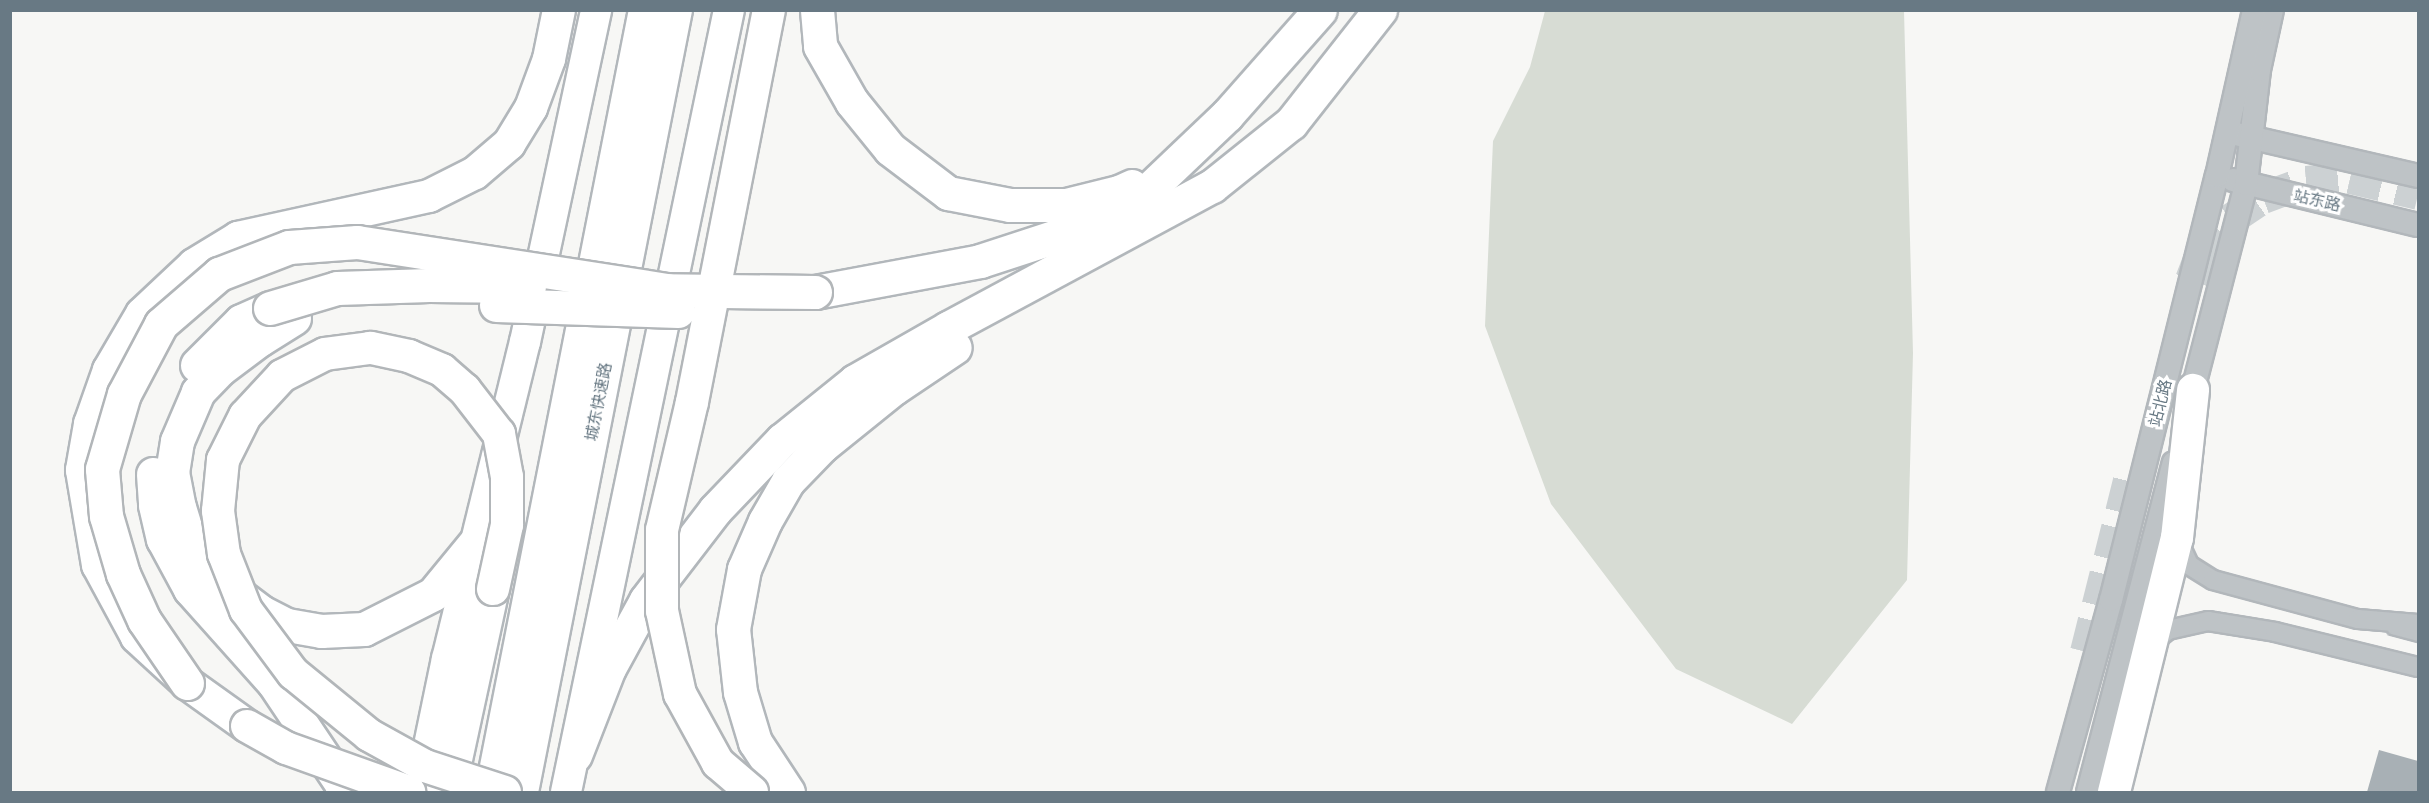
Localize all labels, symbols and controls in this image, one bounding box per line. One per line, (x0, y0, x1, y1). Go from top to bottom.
street label: 站东路 (2291, 186, 2343, 216)
street label: 城东快速路 (582, 361, 616, 443)
street label: 站北路 (2146, 377, 2176, 429)

